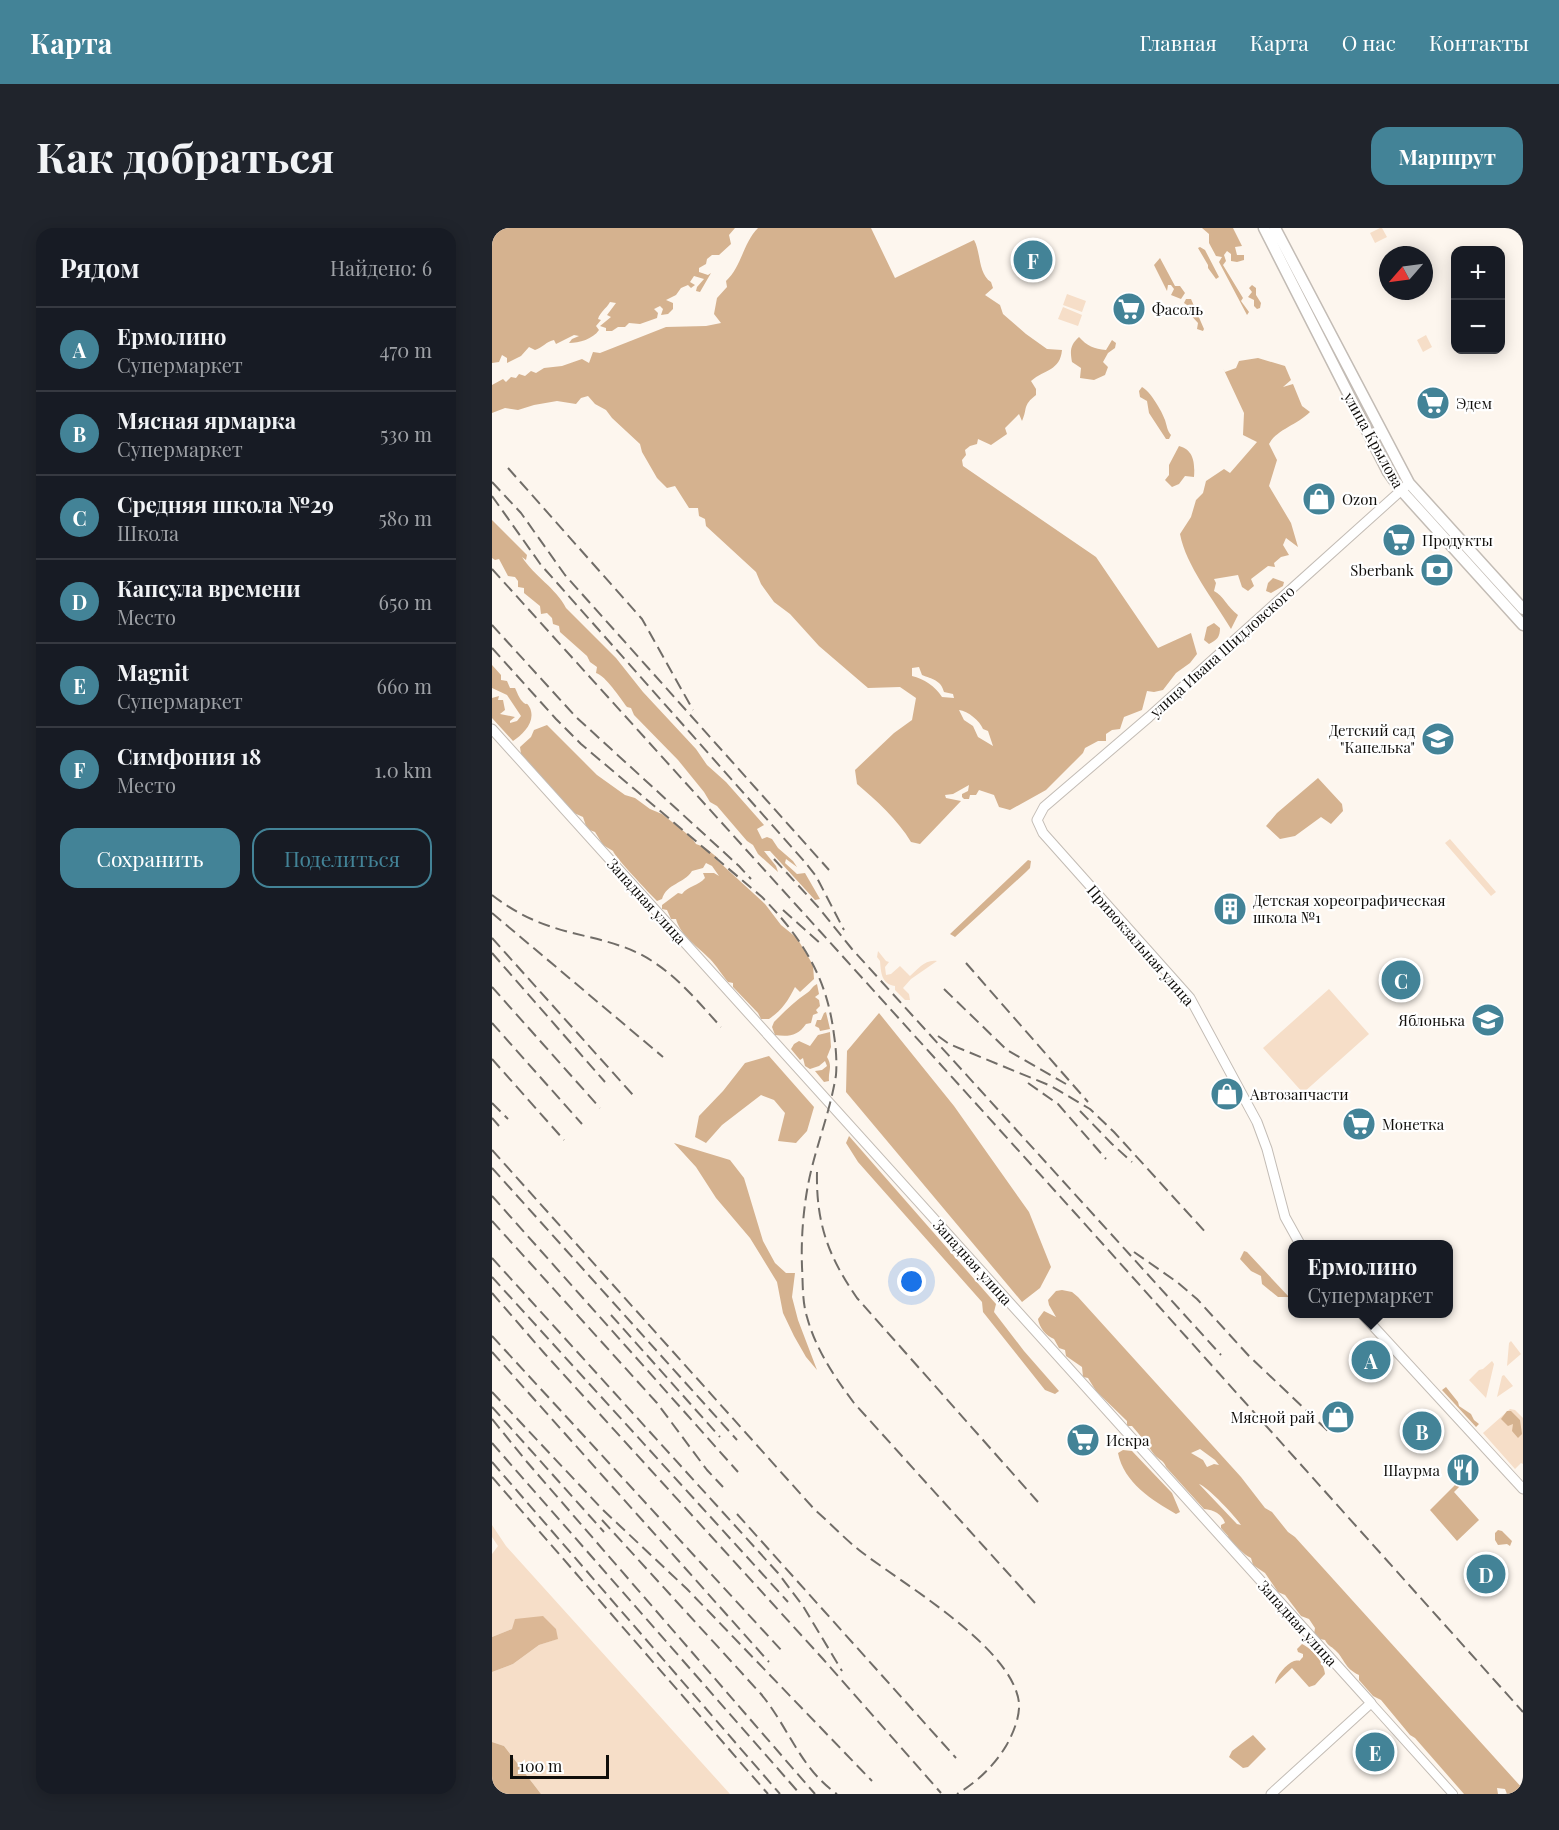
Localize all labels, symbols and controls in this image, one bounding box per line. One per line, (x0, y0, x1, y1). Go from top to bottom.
text: Карта (30, 24, 112, 61)
text: Главная (1139, 28, 1217, 56)
text: Карта (1250, 28, 1309, 56)
text: О нас (1342, 28, 1396, 56)
text: Контакты (1429, 28, 1529, 56)
button: Маршрут (1371, 127, 1523, 185)
text: Как добраться (36, 128, 335, 184)
pin: F (1014, 237, 1052, 282)
north arrow (1379, 246, 1433, 300)
map controls (1451, 246, 1505, 354)
button: + (1451, 246, 1505, 300)
text: Рядом (60, 250, 139, 285)
text: Найдено: 6 (330, 254, 432, 281)
supermarket icon: Фасоль (1111, 291, 1147, 327)
place label: Фасоль (1152, 299, 1203, 319)
button: − (1451, 300, 1505, 354)
text: Ермолино (117, 321, 227, 351)
text: A (73, 336, 86, 363)
text: 470 m (380, 336, 432, 363)
text: Супермаркет (117, 351, 243, 378)
supermarket icon: Эдем (1415, 385, 1451, 421)
street label: улица Крылова (1339, 388, 1409, 492)
place label: Эдем (1456, 393, 1492, 413)
text: Мясная ярмарка (117, 405, 296, 435)
text: B (73, 420, 86, 447)
text: 530 m (380, 420, 432, 447)
text: Супермаркет (117, 435, 243, 462)
shop icon: Ozon (1301, 481, 1337, 517)
text: Средняя школа №29 (117, 489, 334, 519)
place label: Ozon (1342, 489, 1377, 509)
text: C (72, 504, 87, 531)
text: 580 m (379, 504, 432, 531)
text: Школа (117, 519, 179, 546)
supermarket icon: Продукты (1381, 522, 1417, 558)
place label: Продукты (1422, 530, 1493, 550)
bank icon: Sberbank (1419, 552, 1455, 588)
place label: Sberbank (1350, 560, 1415, 580)
text: Капсула времени (117, 573, 301, 603)
street label: улица Ивана Шидловского (1145, 581, 1299, 722)
text: D (72, 588, 87, 615)
text: 650 m (379, 588, 432, 615)
text: Место (117, 603, 176, 630)
text: Magnit (117, 657, 189, 687)
text: E (73, 672, 86, 699)
text: 660 m (377, 672, 432, 699)
text: Супермаркет (117, 687, 243, 714)
place label: Детский сад "Капелька" (1329, 720, 1415, 757)
school or university icon: Детский сад "Капелька" (1420, 721, 1456, 757)
text: Симфония 18 (117, 741, 261, 771)
text: F (74, 756, 85, 783)
text: 1.0 km (374, 756, 432, 783)
text: Место (117, 771, 176, 798)
button: Сохранить (60, 828, 240, 888)
button: Поделиться (252, 828, 432, 888)
street label: Западная улица (603, 854, 691, 949)
street label: Привокзальная улица (1083, 880, 1199, 1010)
place label: Детская хореографическая школа №1 (1253, 890, 1446, 927)
building icon: Детская хореографическая школа №1 (1212, 891, 1248, 927)
pin: C (1382, 958, 1420, 1002)
school or university icon: Яблонька (1470, 1002, 1506, 1038)
place label: Яблонька (1397, 1010, 1466, 1030)
shop icon: Автозапчасти (1209, 1076, 1245, 1112)
place label: Автозапчасти (1249, 1084, 1349, 1104)
supermarket icon: Монетка (1341, 1106, 1377, 1142)
place label: Монетка (1382, 1114, 1445, 1134)
street label: Западная улица (929, 1215, 1017, 1310)
popup (1288, 1240, 1453, 1318)
text: Ермолино (1308, 1251, 1417, 1281)
your location (897, 1267, 926, 1296)
text: Супермаркет (1308, 1281, 1433, 1308)
pin: A (1352, 1338, 1390, 1382)
shop icon: Мясной рай (1320, 1399, 1356, 1435)
place label: Мясной рай (1231, 1407, 1315, 1427)
pin: B (1402, 1408, 1442, 1454)
supermarket icon: Искра (1065, 1422, 1101, 1458)
place label: Искра (1106, 1430, 1150, 1450)
restaurant icon: Шаурма (1445, 1452, 1481, 1488)
place label: Шаурма (1383, 1460, 1441, 1480)
pin: D (1466, 1552, 1506, 1596)
street label: Западная улица (1254, 1576, 1342, 1671)
pin: E (1356, 1730, 1394, 1774)
scale bar (510, 1752, 609, 1780)
text: 100 m (519, 1755, 562, 1776)

